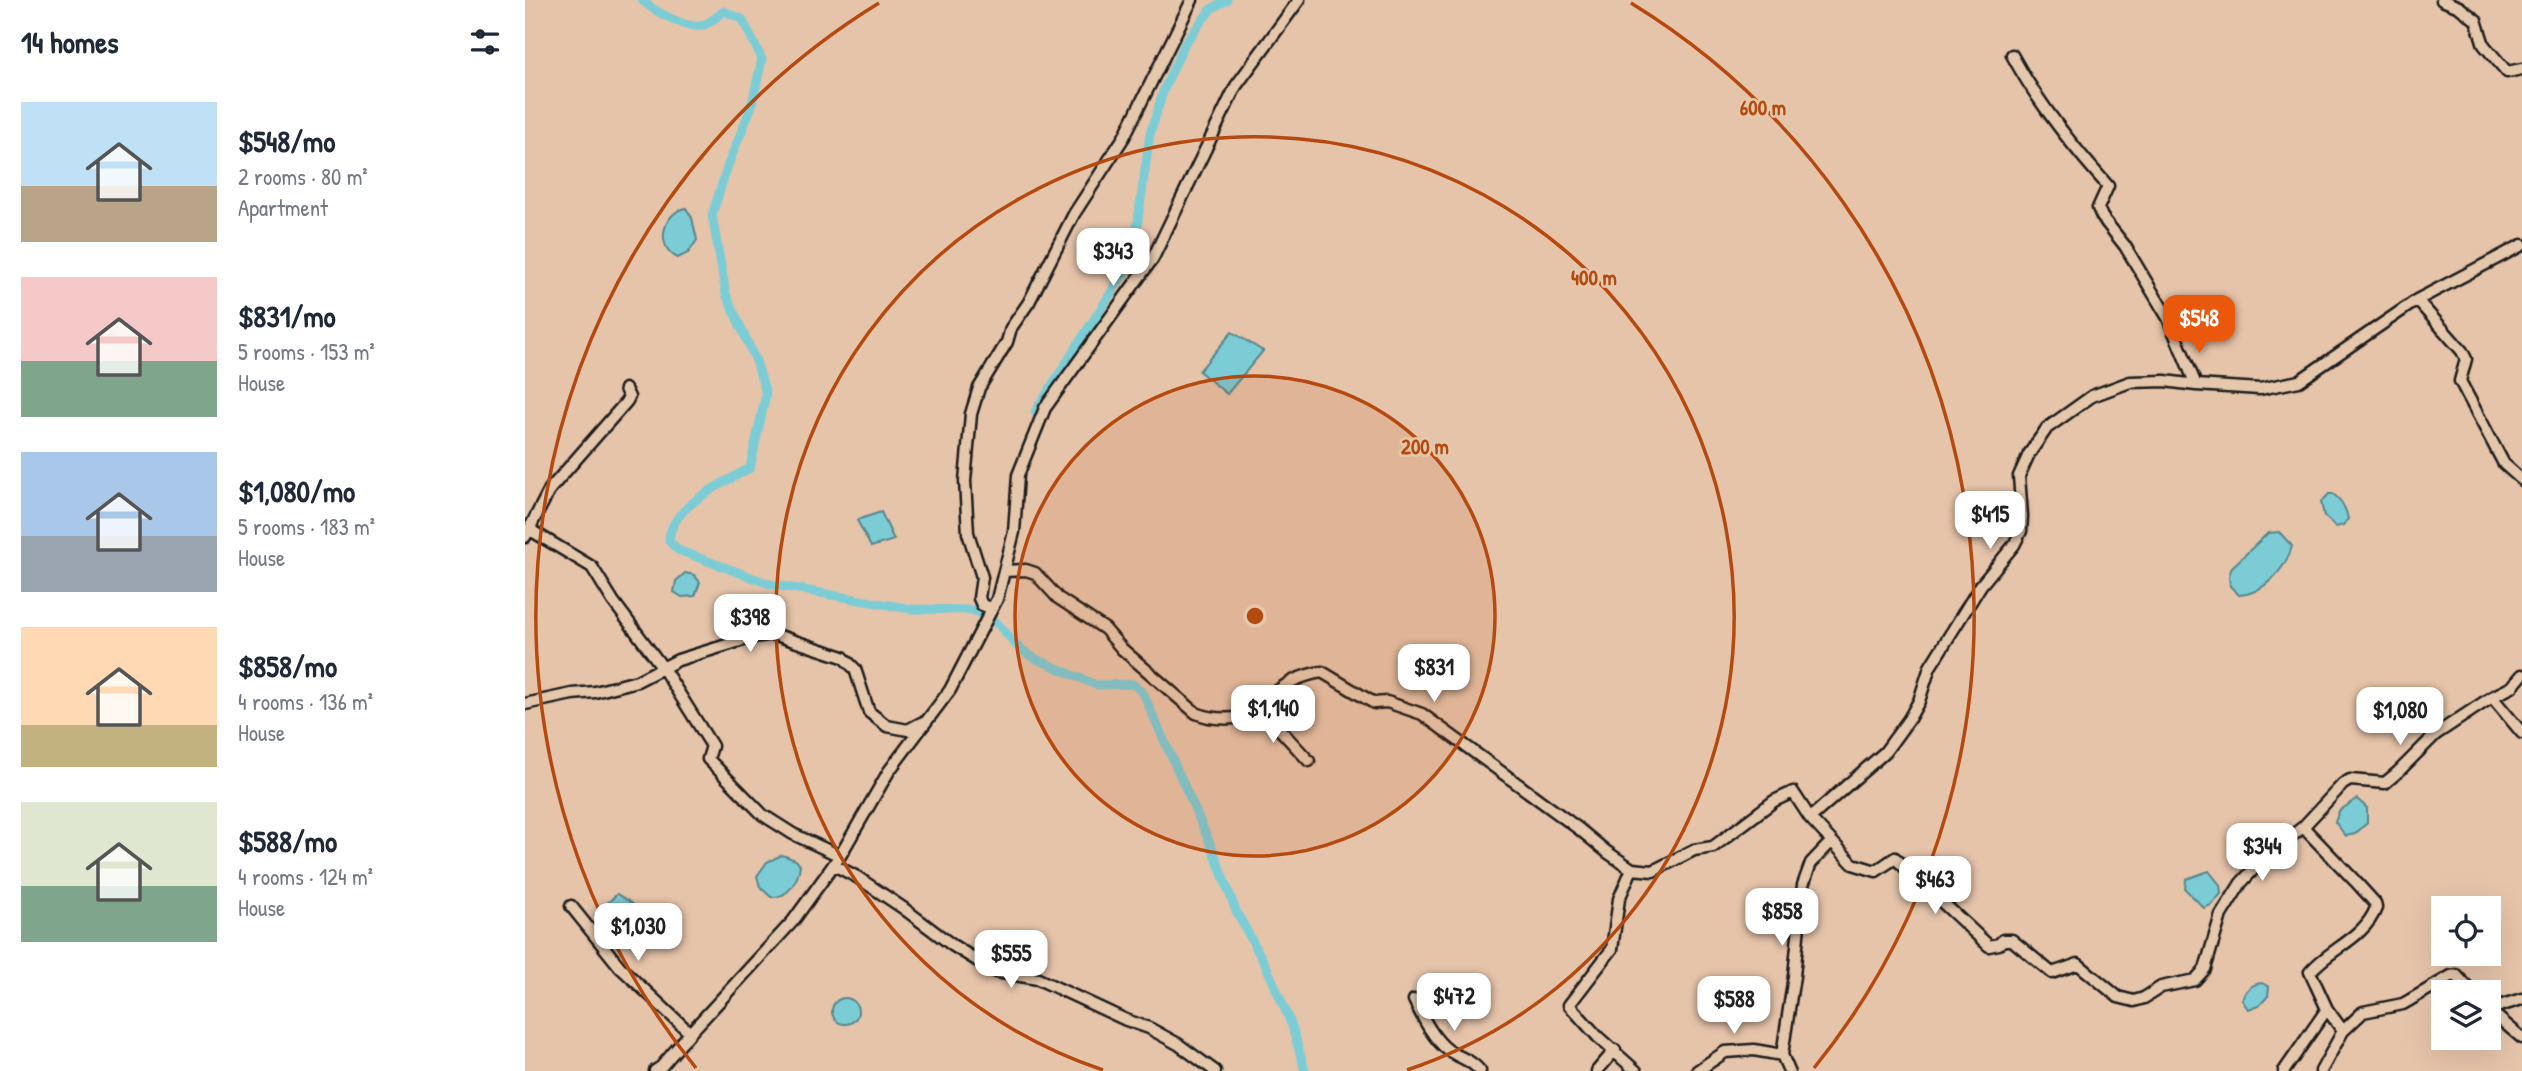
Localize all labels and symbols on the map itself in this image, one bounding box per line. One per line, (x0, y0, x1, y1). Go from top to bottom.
text: 600 m (1740, 93, 1786, 122)
pin: $343 (1072, 229, 1154, 288)
text: 400 m (1571, 263, 1617, 292)
pin: $548 (2158, 296, 2240, 355)
text: 200 m (1401, 432, 1449, 461)
pin: $415 (1949, 491, 2031, 551)
pin: $398 (709, 594, 791, 654)
centre of rings (1243, 604, 1267, 628)
pin: $831 (1393, 644, 1475, 704)
pin: $1,140 (1216, 686, 1330, 745)
pin: $1,080 (2343, 688, 2457, 747)
pin: $344 (2221, 824, 2303, 883)
pin: $463 (1894, 856, 1976, 916)
pin: $858 (1741, 888, 1823, 948)
pin: $1,030 (581, 904, 695, 963)
pin: $555 (970, 930, 1052, 990)
pin: $472 (1413, 974, 1495, 1033)
pin: $588 (1693, 976, 1775, 1036)

